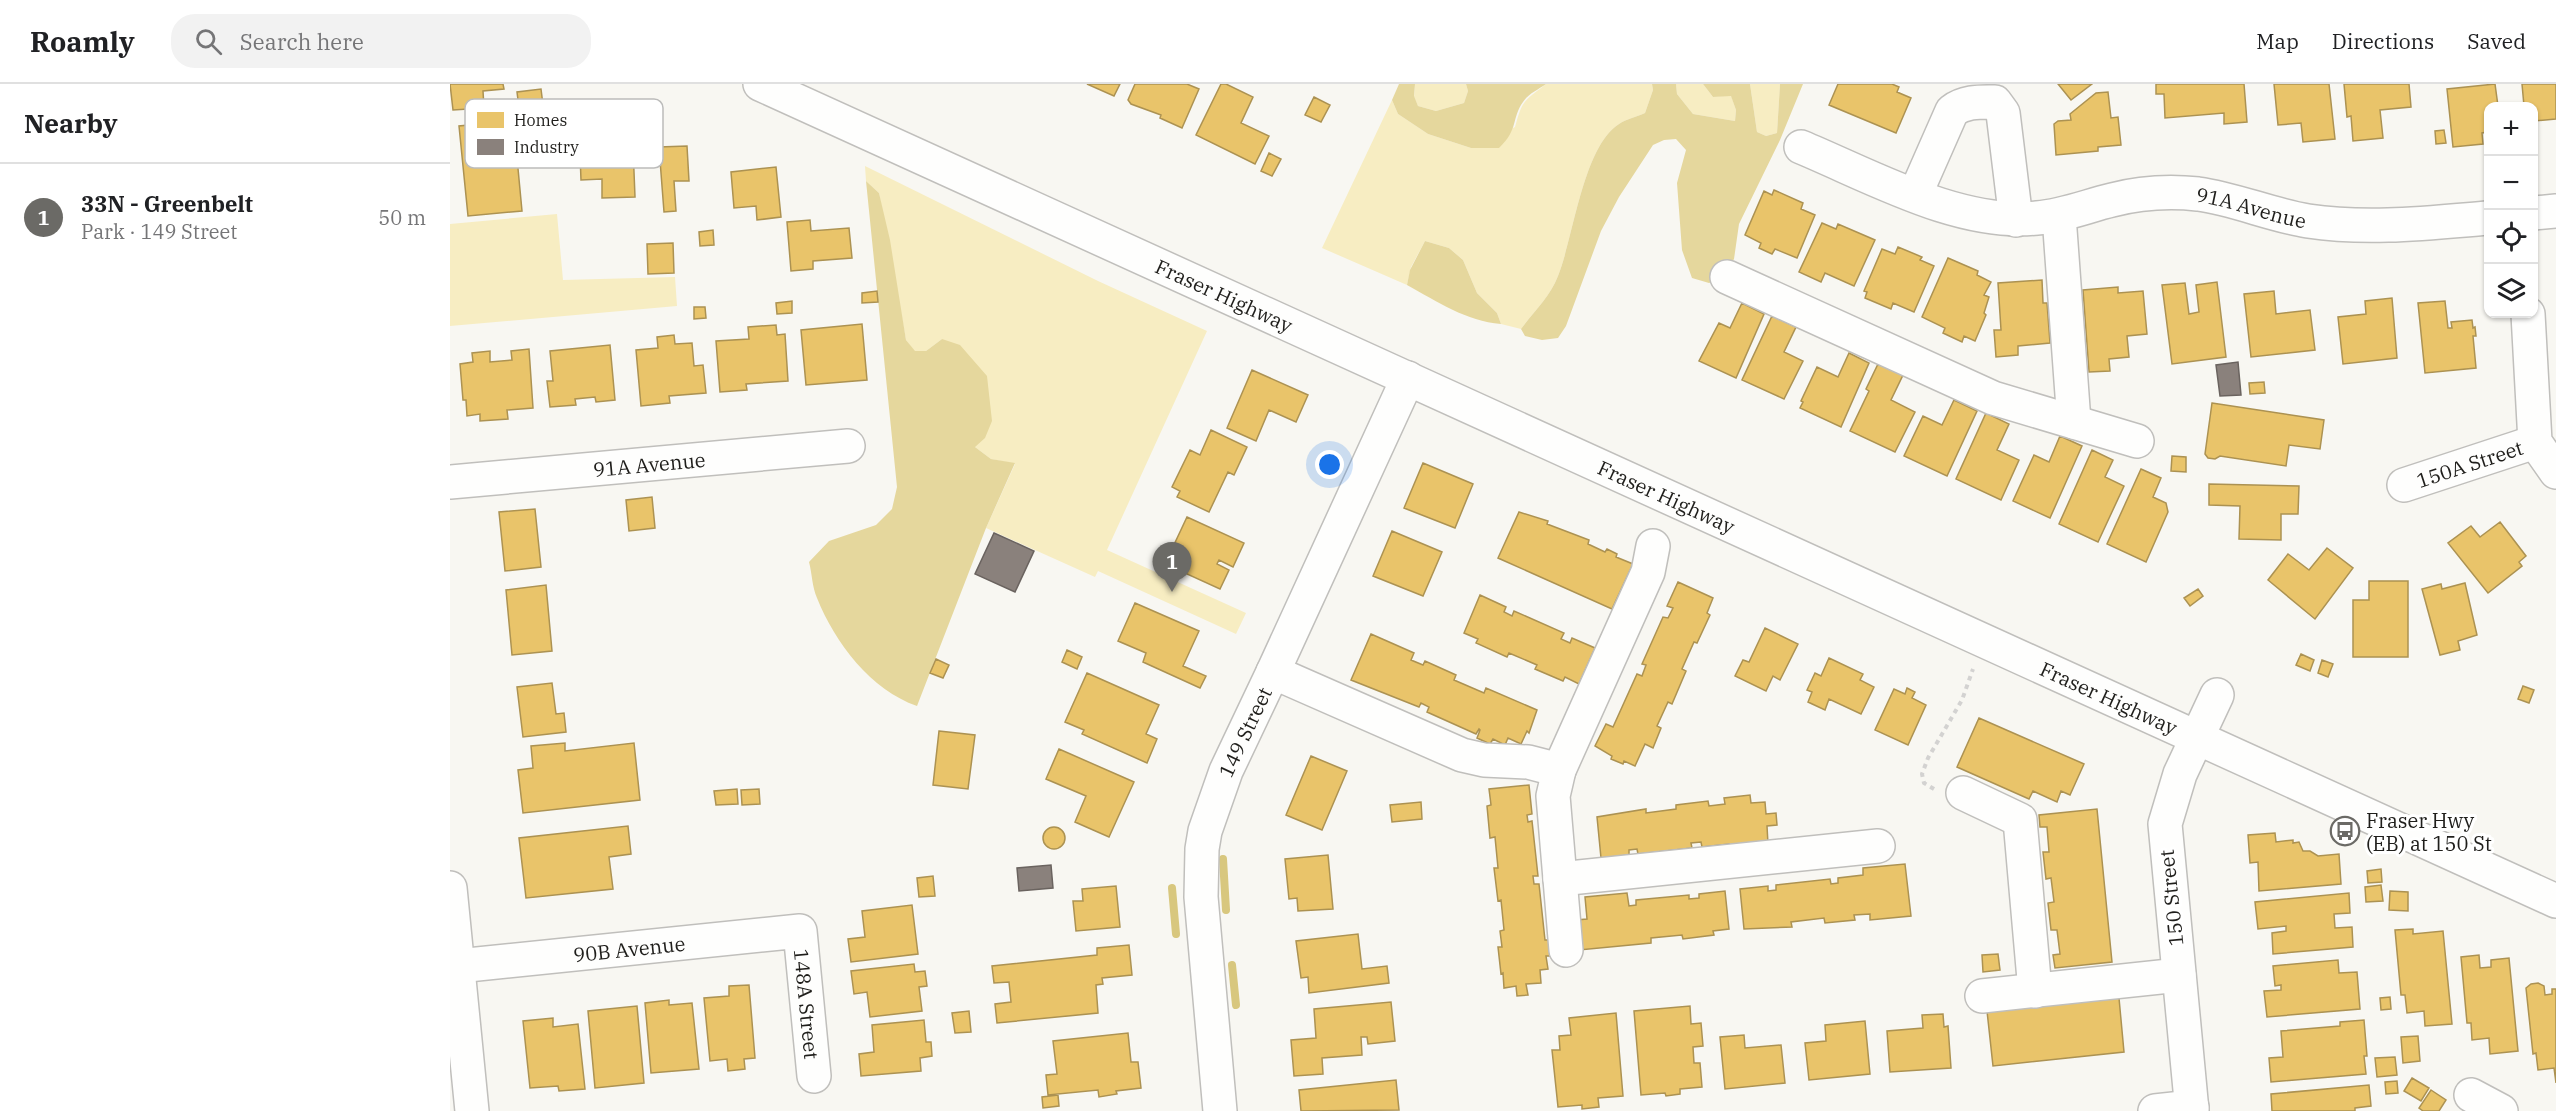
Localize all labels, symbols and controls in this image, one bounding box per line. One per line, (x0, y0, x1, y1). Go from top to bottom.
search box (171, 14, 591, 68)
text: Roamly (30, 23, 135, 60)
icon: search (192, 25, 225, 58)
text: Search here (240, 27, 364, 56)
text: Map (2256, 27, 2299, 55)
text: Directions (2332, 27, 2434, 55)
text: Saved (2467, 27, 2526, 55)
legend (465, 99, 663, 168)
map controls (2484, 102, 2538, 318)
button: + (2484, 102, 2538, 156)
text: Nearby (24, 106, 118, 140)
text: Homes (514, 110, 567, 130)
text: Industry (514, 137, 579, 157)
button: − (2484, 156, 2538, 210)
street label: 91A Avenue (2194, 180, 2309, 234)
text: 33N - Greenbelt (81, 189, 253, 218)
text: 1 (38, 204, 50, 231)
text: 50 m (378, 204, 426, 231)
button: locate (2484, 210, 2538, 264)
text: Park · 149 Street (81, 218, 237, 245)
street label: Fraser Highway (1151, 252, 1297, 338)
button: layers (2484, 264, 2538, 318)
street label: 150A Street (2413, 433, 2526, 494)
street label: 91A Avenue (592, 445, 707, 483)
your location (1315, 450, 1344, 479)
street label: Fraser Highway (1594, 454, 1740, 539)
pin: 1 (1152, 542, 1192, 592)
street label: Fraser Highway (2036, 655, 2182, 741)
street label: 149 Street (1212, 682, 1278, 781)
place label: Fraser Hwy (EB) at 150 St (2366, 807, 2492, 857)
bus stop icon: Fraser Hwy (EB) at 150 St (2329, 815, 2361, 847)
street label: 150 Street (2153, 848, 2189, 948)
street label: 90B Avenue (572, 929, 686, 968)
street label: 148A Street (788, 948, 826, 1060)

